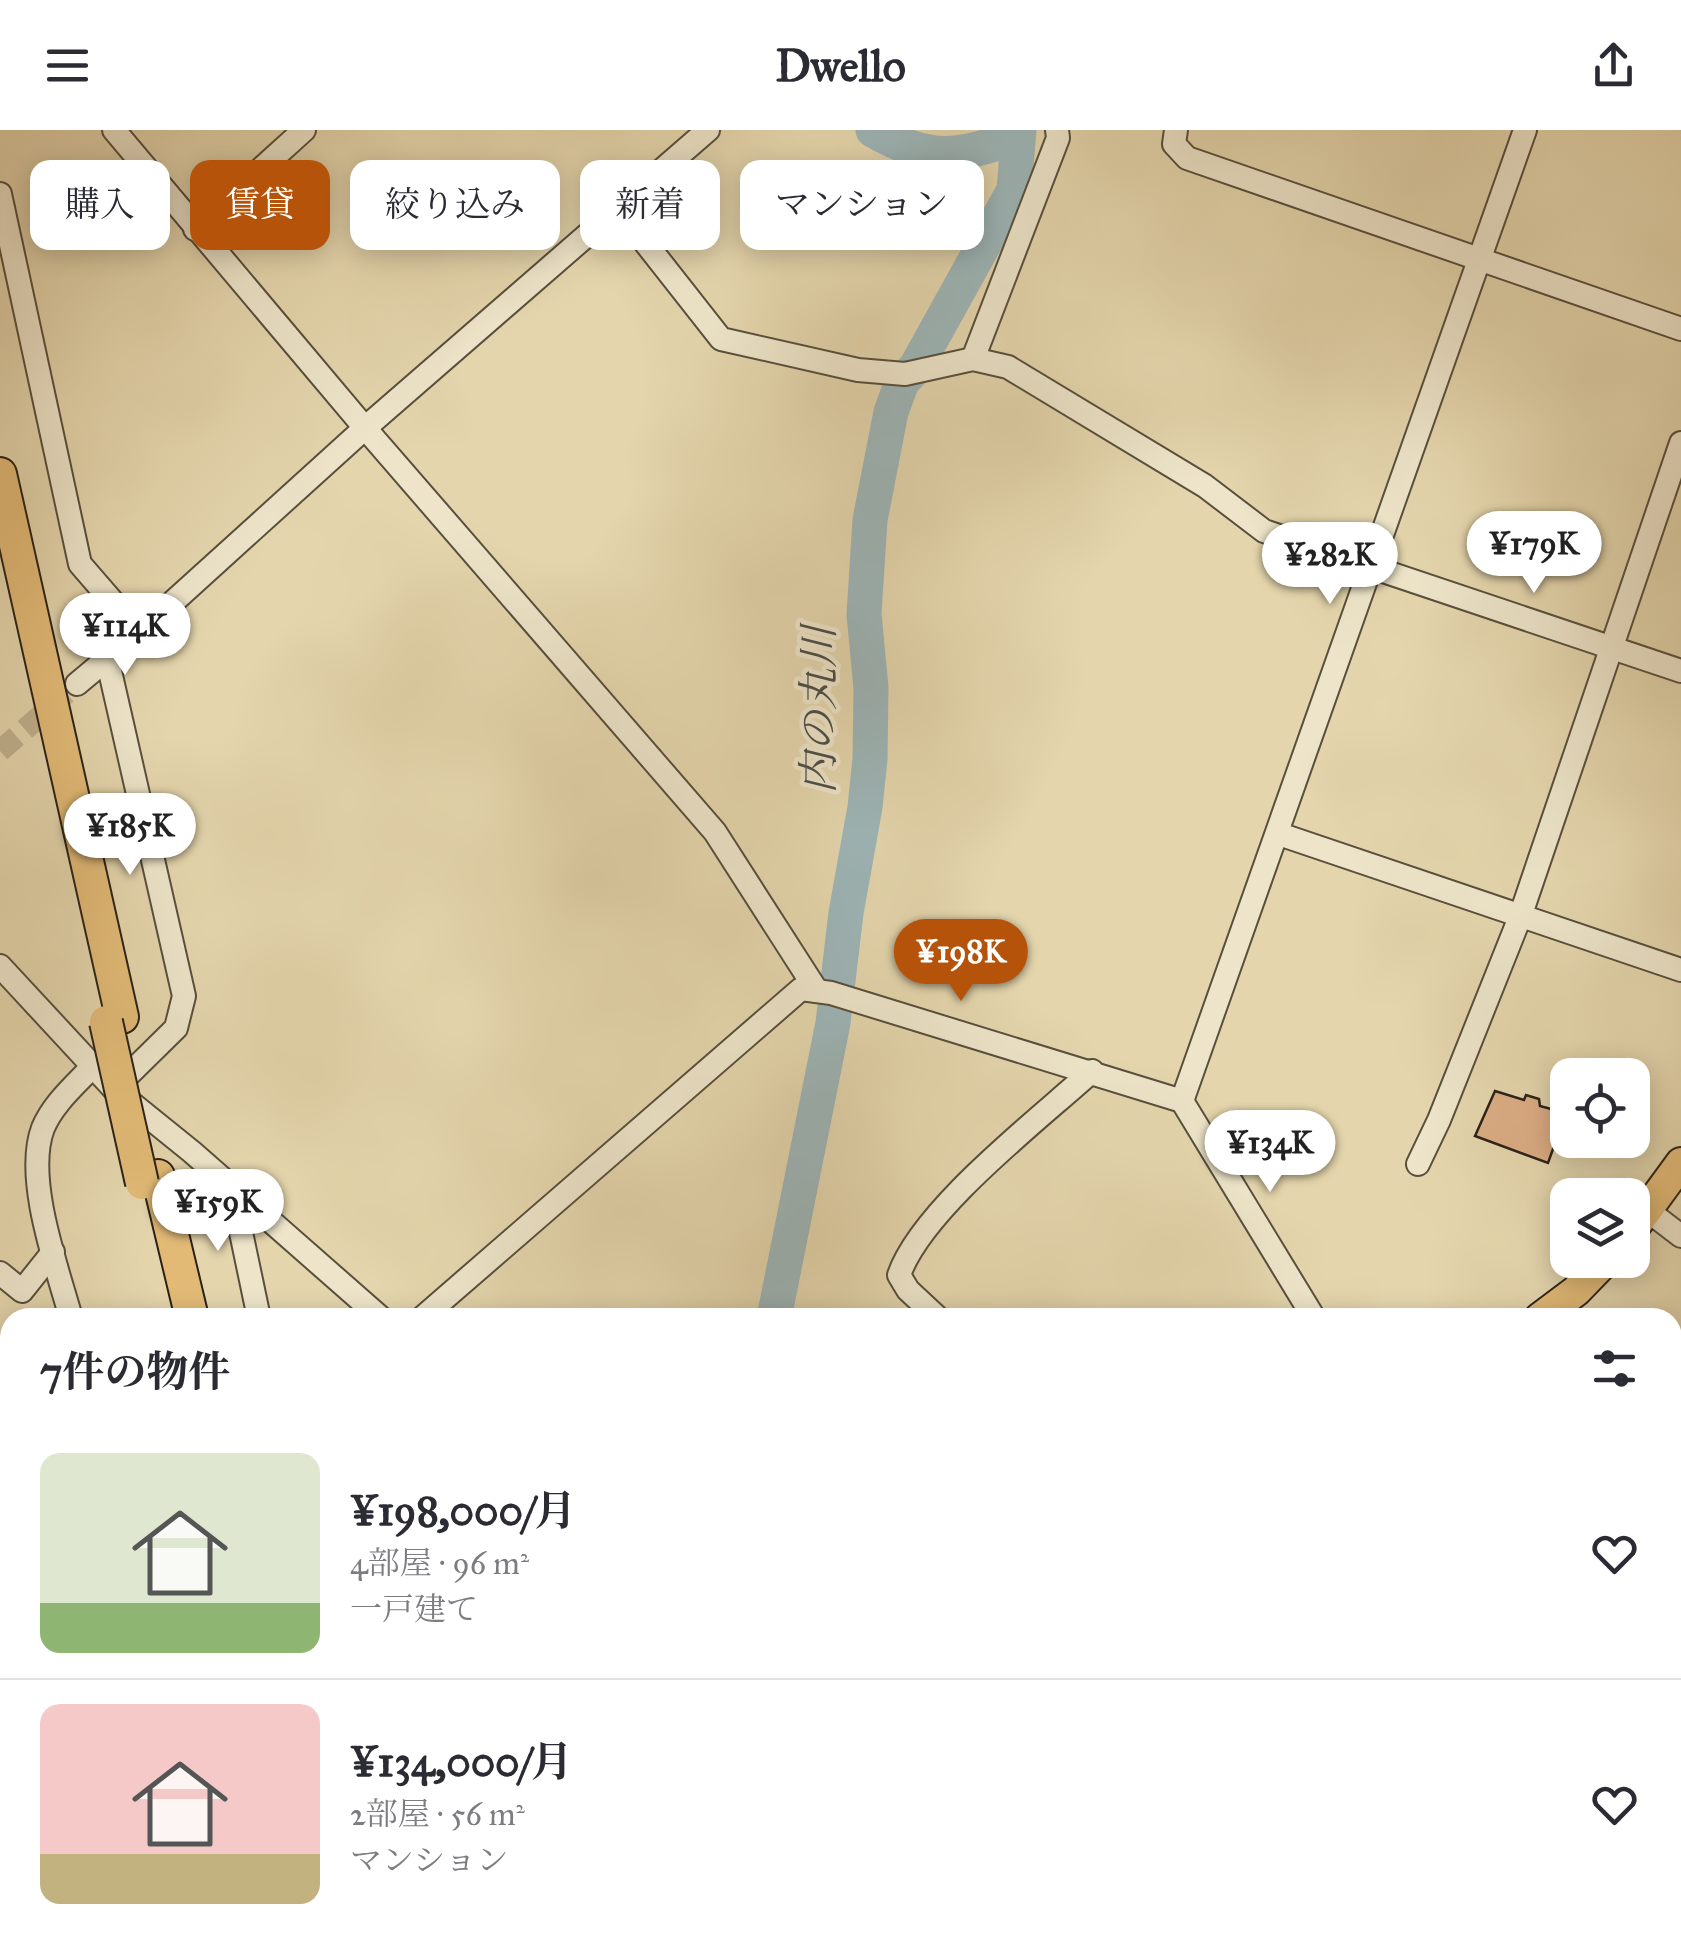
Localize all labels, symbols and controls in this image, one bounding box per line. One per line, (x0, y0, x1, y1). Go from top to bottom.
icon: menu (40, 38, 95, 93)
text: Dwello (775, 38, 906, 93)
icon: share (1586, 38, 1641, 93)
chip: 購入 (30, 160, 170, 250)
chip: 賃貸 (190, 160, 330, 250)
chip: 絞り込み (350, 160, 560, 250)
chip: 新着 (580, 160, 720, 250)
chip: マンション (740, 160, 984, 250)
pin: ¥179K (1464, 511, 1604, 596)
pin: ¥282K (1260, 522, 1400, 607)
text: ¥179K (1489, 524, 1579, 563)
text: ¥282K (1284, 535, 1376, 574)
pin: ¥114K (55, 593, 195, 678)
text: ¥114K (82, 606, 168, 645)
water label: 内の丸川 (793, 622, 845, 794)
pin: ¥185K (60, 793, 200, 878)
text: ¥185K (86, 806, 174, 845)
pin: ¥198K (891, 919, 1031, 1004)
text: ¥198K (916, 932, 1006, 971)
map controls (1550, 1058, 1650, 1278)
button: locate (1550, 1058, 1650, 1158)
pin: ¥134K (1200, 1110, 1340, 1195)
text: ¥134K (1227, 1123, 1313, 1162)
pin: ¥159K (148, 1169, 288, 1254)
button: layers (1550, 1178, 1650, 1278)
text: ¥159K (174, 1182, 262, 1221)
icon: filters (1587, 1341, 1642, 1396)
text: 7件の物件 (40, 1346, 230, 1398)
text: ¥198,000/月 (350, 1485, 576, 1537)
icon: home (120, 1493, 240, 1613)
icon: heart (1587, 1526, 1642, 1581)
text: 4部屋 · 96 m² (350, 1544, 529, 1583)
text: 一戸建て (350, 1590, 478, 1629)
text: ¥134,000/月 (350, 1736, 573, 1788)
icon: home (120, 1744, 240, 1864)
icon: heart (1587, 1777, 1642, 1832)
text: 2部屋 · 56 m² (350, 1795, 525, 1834)
text: マンション (350, 1841, 509, 1880)

